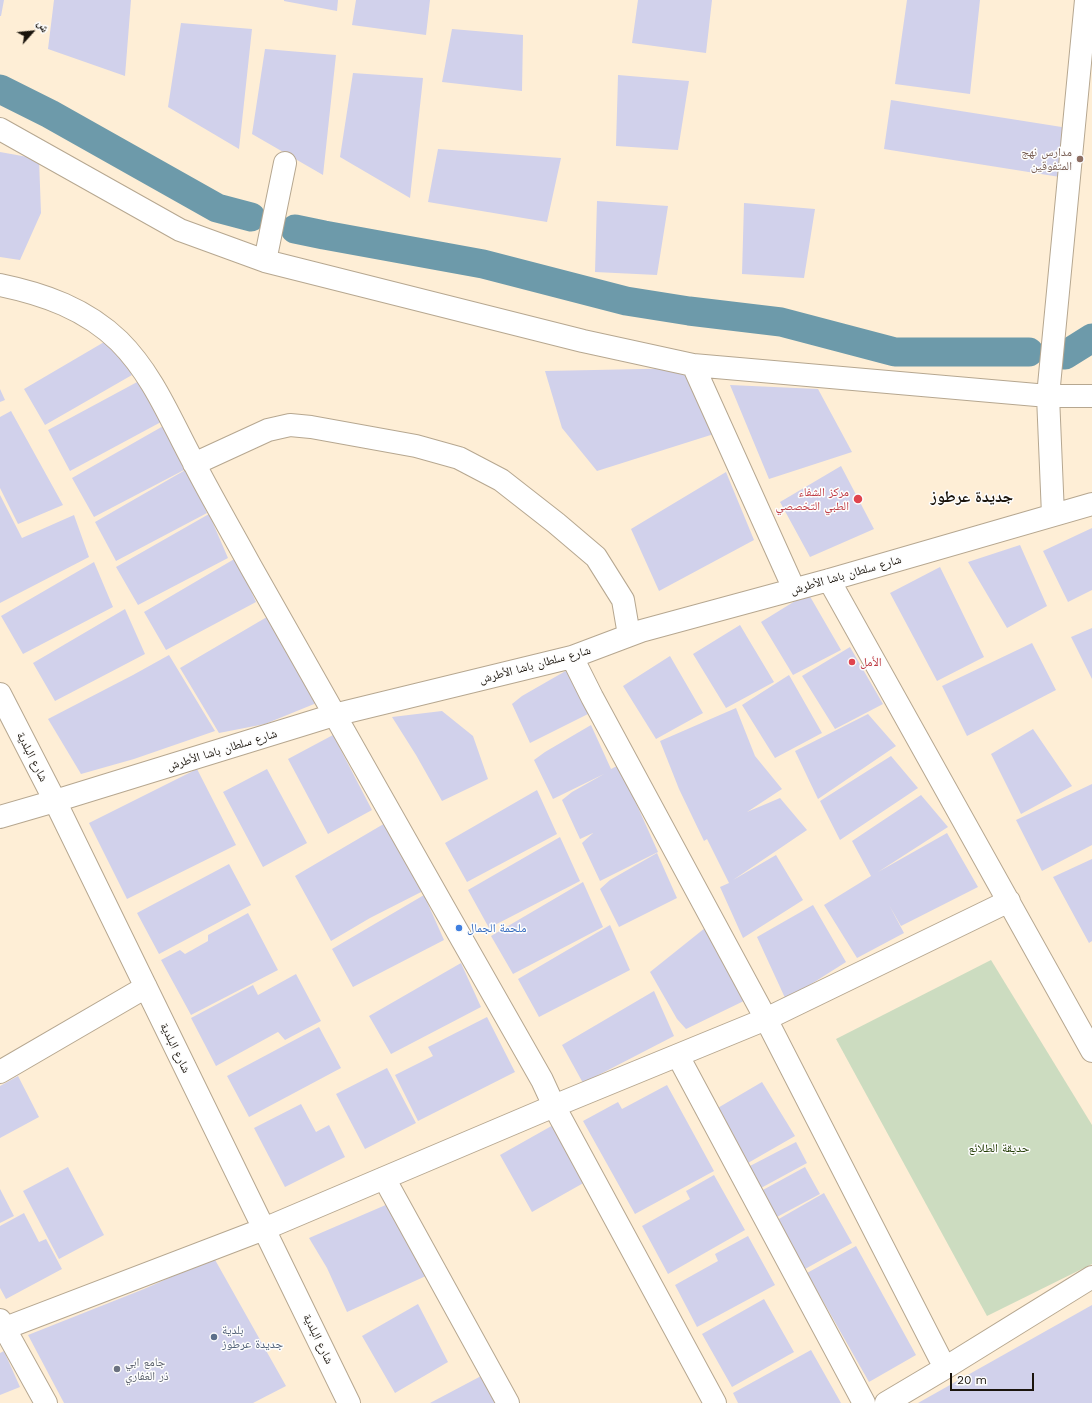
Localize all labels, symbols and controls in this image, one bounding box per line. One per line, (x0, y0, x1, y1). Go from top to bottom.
north arrow (12, 12, 52, 52)
text: ش (35, 18, 52, 34)
place label: مدارس نهج المتفوقين (1021, 145, 1072, 173)
marker: مدارس نهج المتفوقين (1075, 154, 1085, 164)
place label: مركز الشفاء الطبي التخصصي (776, 485, 849, 513)
district label: جديدة عرطوز (931, 487, 1013, 507)
marker: مركز الشفاء الطبي التخصصي (852, 493, 864, 505)
street label: شارع سلطان باشا الأطرش (789, 552, 903, 598)
street label: شارع سلطان باشا الأطرش (478, 643, 592, 687)
place label: الأمل (860, 655, 882, 669)
marker: الأمل (847, 657, 857, 667)
street label: شارع سلطان باشا الأطرش (165, 726, 279, 774)
street label: شارع البلدية (13, 730, 51, 784)
place label: ملحمة الجمال (467, 921, 526, 935)
marker: ملحمة الجمال (454, 923, 464, 933)
street label: شارع البلدية (157, 1021, 193, 1075)
park label: حديقة الطلائع (969, 1141, 1029, 1155)
street label: شارع البلدية (300, 1312, 336, 1366)
place label: بلدية جديدة عرطوز (222, 1323, 283, 1351)
marker: بلدية جديدة عرطوز (209, 1332, 219, 1342)
place label: جامع ابي ذر الغفاري (125, 1355, 169, 1383)
marker: جامع ابي ذر الغفاري (112, 1364, 122, 1374)
scale bar (952, 1365, 1036, 1391)
text: 20 m (957, 1373, 987, 1387)

